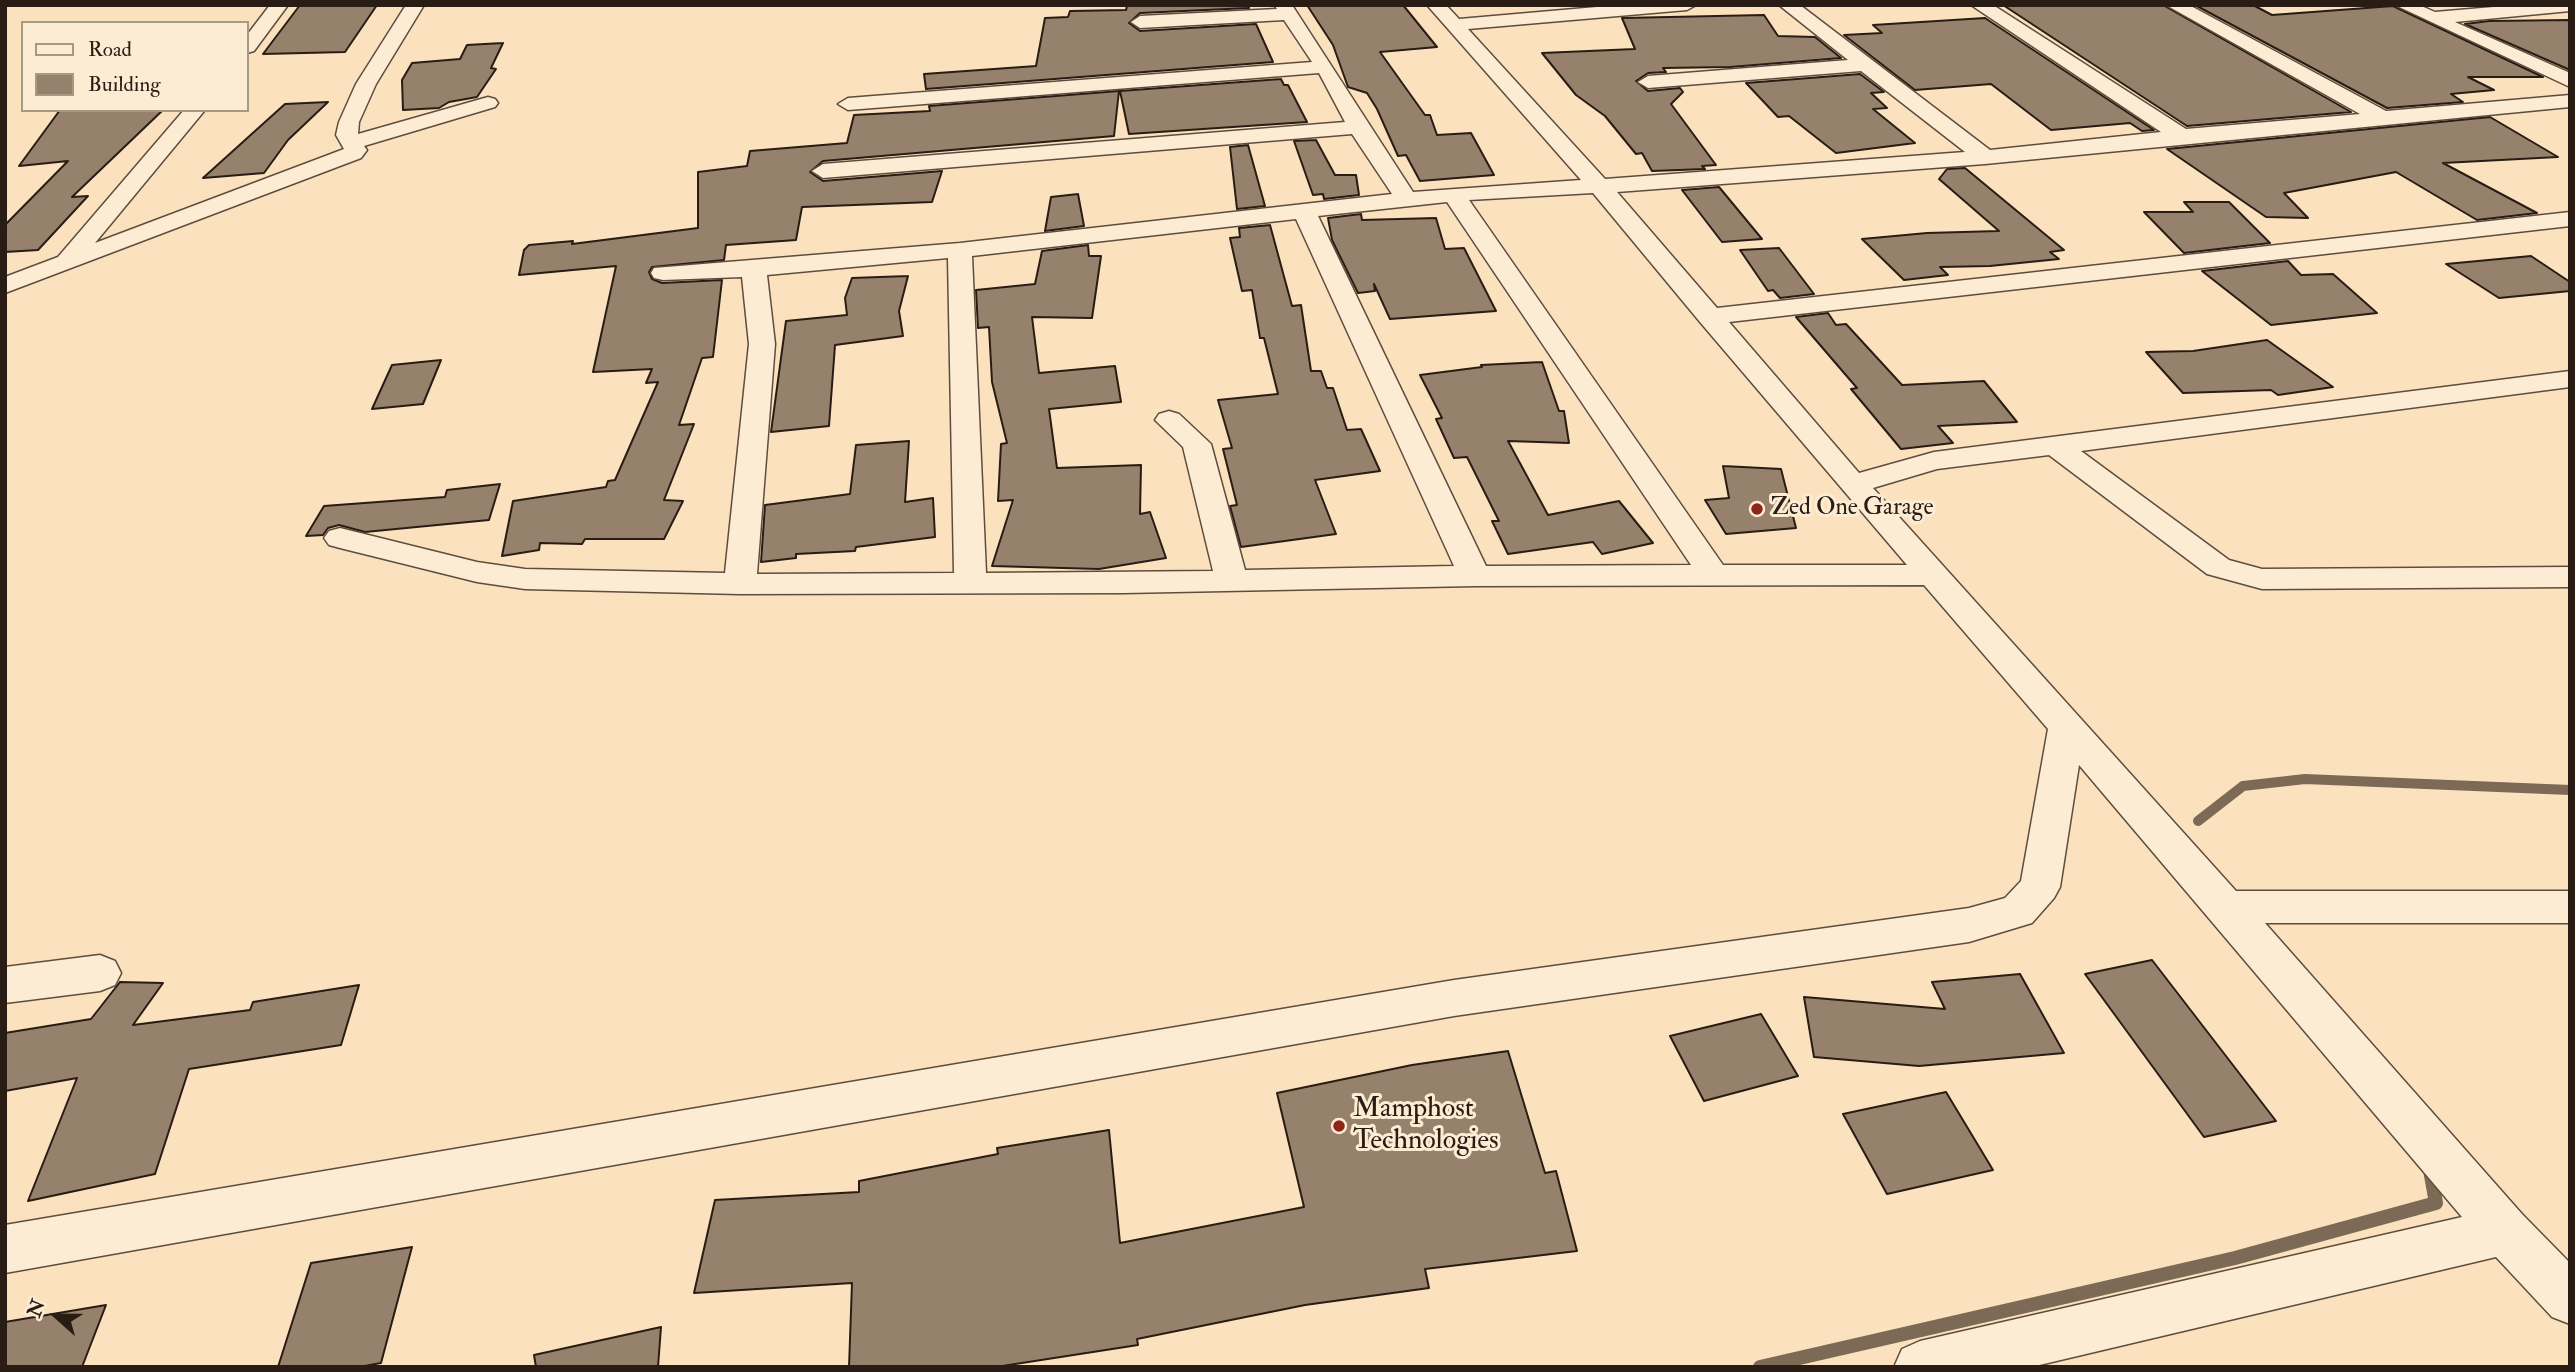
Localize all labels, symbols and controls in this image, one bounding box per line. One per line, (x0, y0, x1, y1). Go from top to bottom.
legend (21, 21, 248, 112)
text: Road (88, 36, 132, 63)
text: Building (88, 71, 161, 98)
place label: Zed One Garage (1771, 495, 1934, 523)
marker: Zed One Garage (1749, 501, 1765, 517)
place label: Mamphost Technologies (1353, 1093, 1499, 1159)
marker: Mamphost Technologies (1331, 1118, 1347, 1134)
north arrow (21, 1281, 91, 1351)
text: N (22, 1296, 51, 1321)

